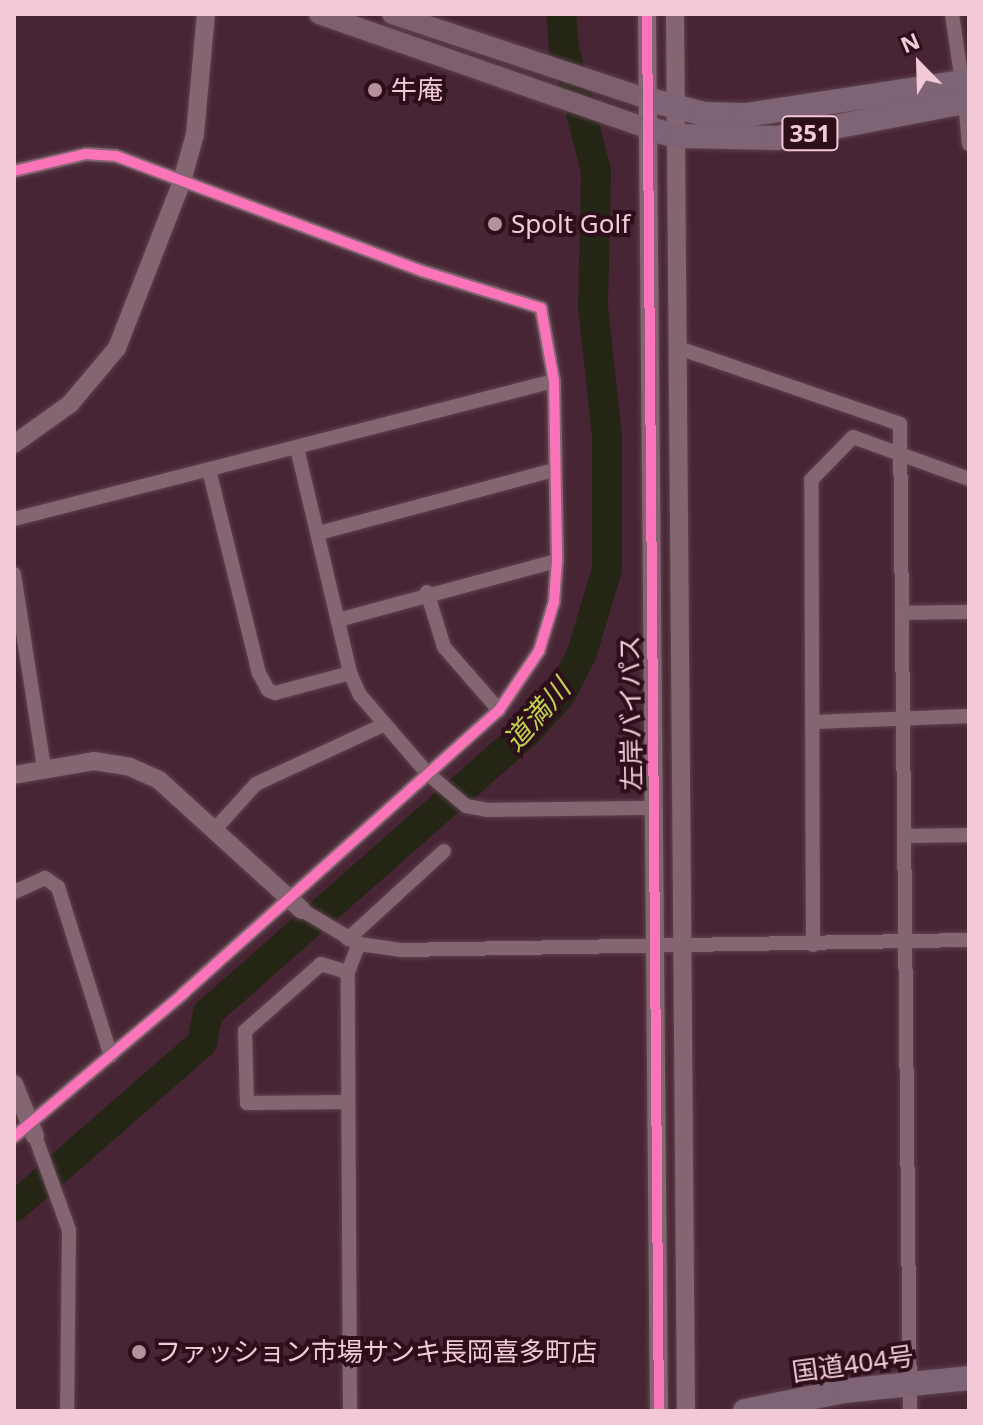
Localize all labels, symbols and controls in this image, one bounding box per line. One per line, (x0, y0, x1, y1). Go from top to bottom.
north arrow (879, 24, 959, 104)
text: N (896, 25, 924, 59)
place label: 牛庵 (391, 74, 443, 106)
marker: 牛庵 (366, 81, 384, 99)
road number: 351 (780, 113, 840, 153)
place label: Spolt Golf (511, 208, 630, 240)
marker: Spolt Golf (486, 215, 504, 233)
street label: 左岸バイパス (614, 635, 648, 791)
water label: 道満川 (496, 671, 576, 757)
place label: ファッション市場サンキ長岡喜多町店 (155, 1336, 597, 1368)
street label: 国道404号 (790, 1340, 916, 1388)
marker: ファッション市場サンキ長岡喜多町店 (130, 1343, 148, 1361)

